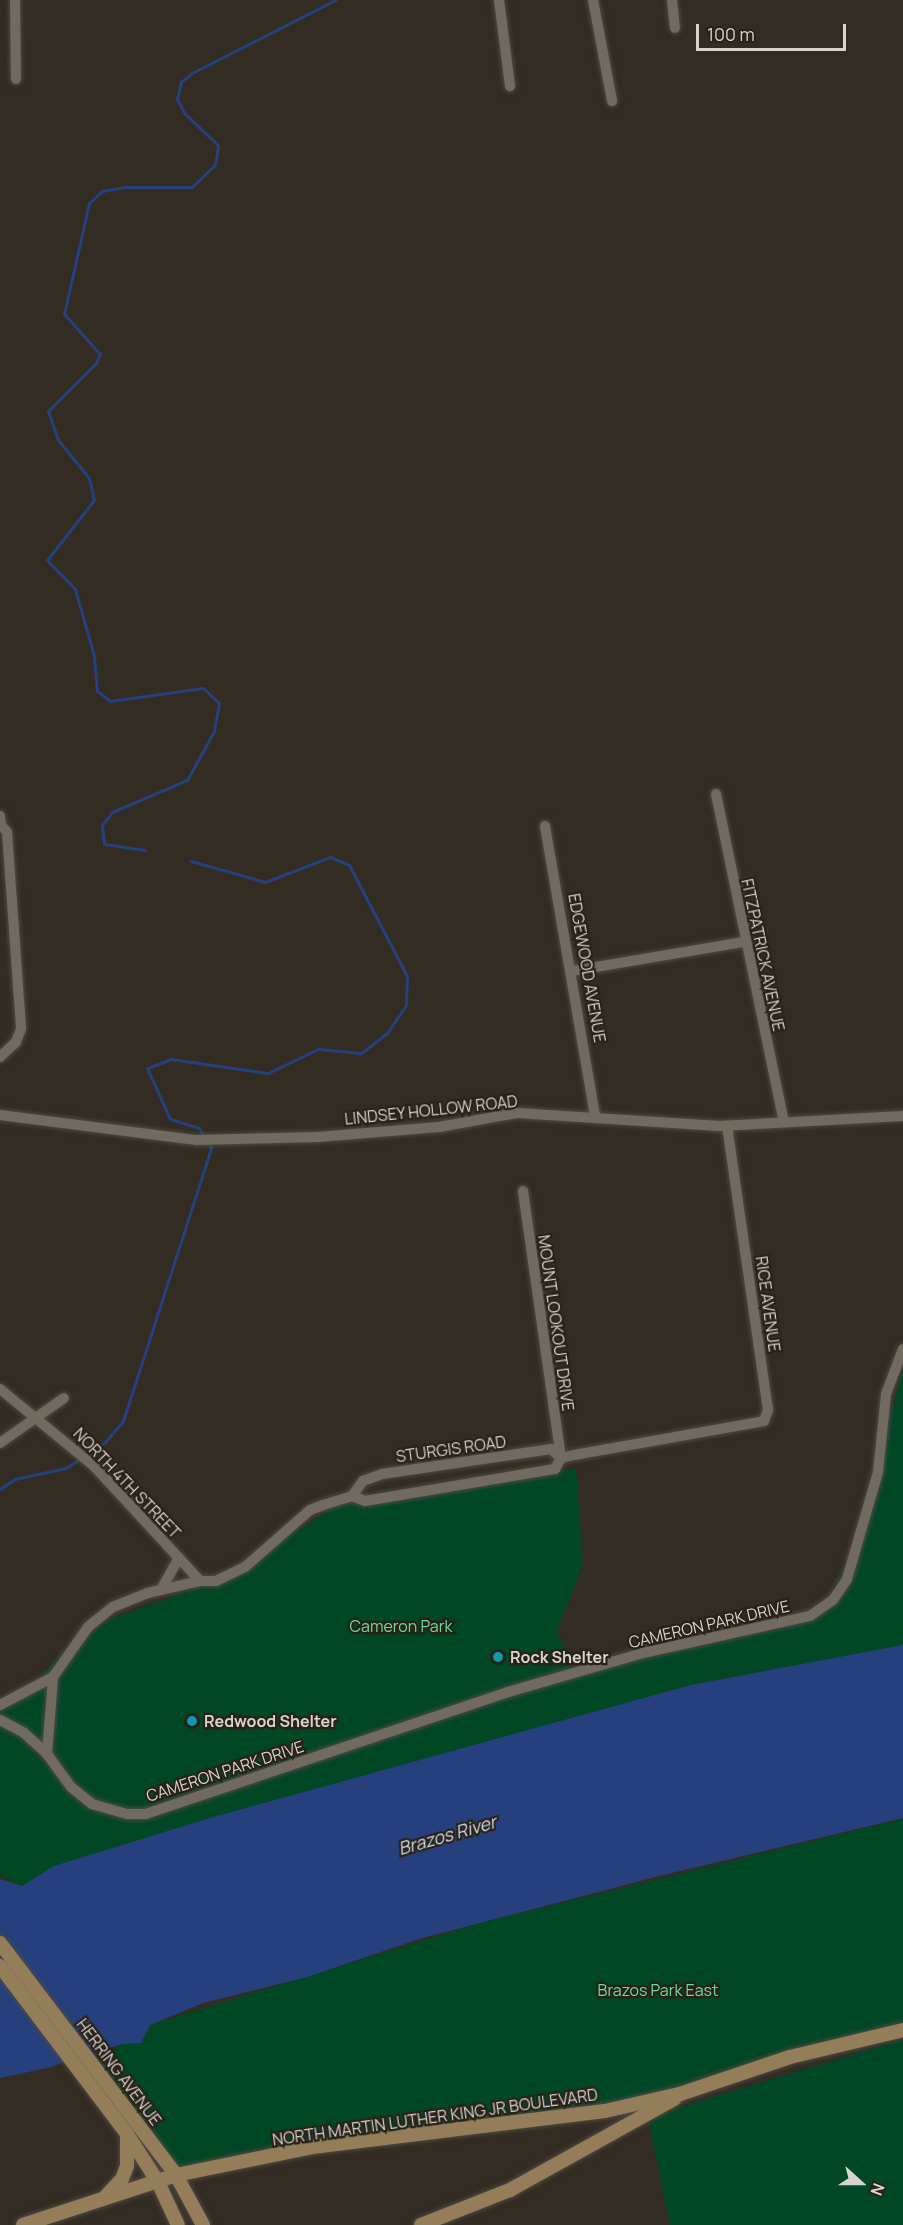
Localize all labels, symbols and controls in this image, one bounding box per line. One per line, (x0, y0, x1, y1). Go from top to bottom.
scale bar (699, 12, 849, 50)
text: 100 m (707, 22, 755, 46)
street label: FITZPATRICK AVENUE (737, 877, 789, 1033)
street label: EDGEWOOD AVENUE (564, 892, 610, 1044)
street label: LINDSEY HOLLOW ROAD (343, 1091, 519, 1129)
street label: MOUNT LOOKOUT DRIVE (534, 1233, 578, 1413)
street label: RICE AVENUE (752, 1255, 784, 1353)
street label: NORTH 4TH STREET (69, 1424, 185, 1542)
street label: STURGIS ROAD (395, 1432, 507, 1466)
street label: CAMERON PARK DRIVE (627, 1596, 791, 1652)
park label: Cameron Park (350, 1616, 452, 1636)
place label: Rock Shelter (510, 1647, 609, 1667)
marker: Rock Shelter (491, 1650, 505, 1664)
place label: Redwood Shelter (204, 1711, 337, 1731)
marker: Redwood Shelter (185, 1714, 199, 1728)
street label: CAMERON PARK DRIVE (144, 1736, 306, 1806)
water label: Brazos River (396, 1811, 498, 1859)
park label: Brazos Park East (598, 1980, 718, 2000)
street label: HERRING AVENUE (73, 2015, 165, 2129)
street label: NORTH MARTIN LUTHER KING JR BOULEVARD (271, 2085, 599, 2149)
north arrow (831, 2153, 891, 2213)
text: N (865, 2180, 890, 2199)

